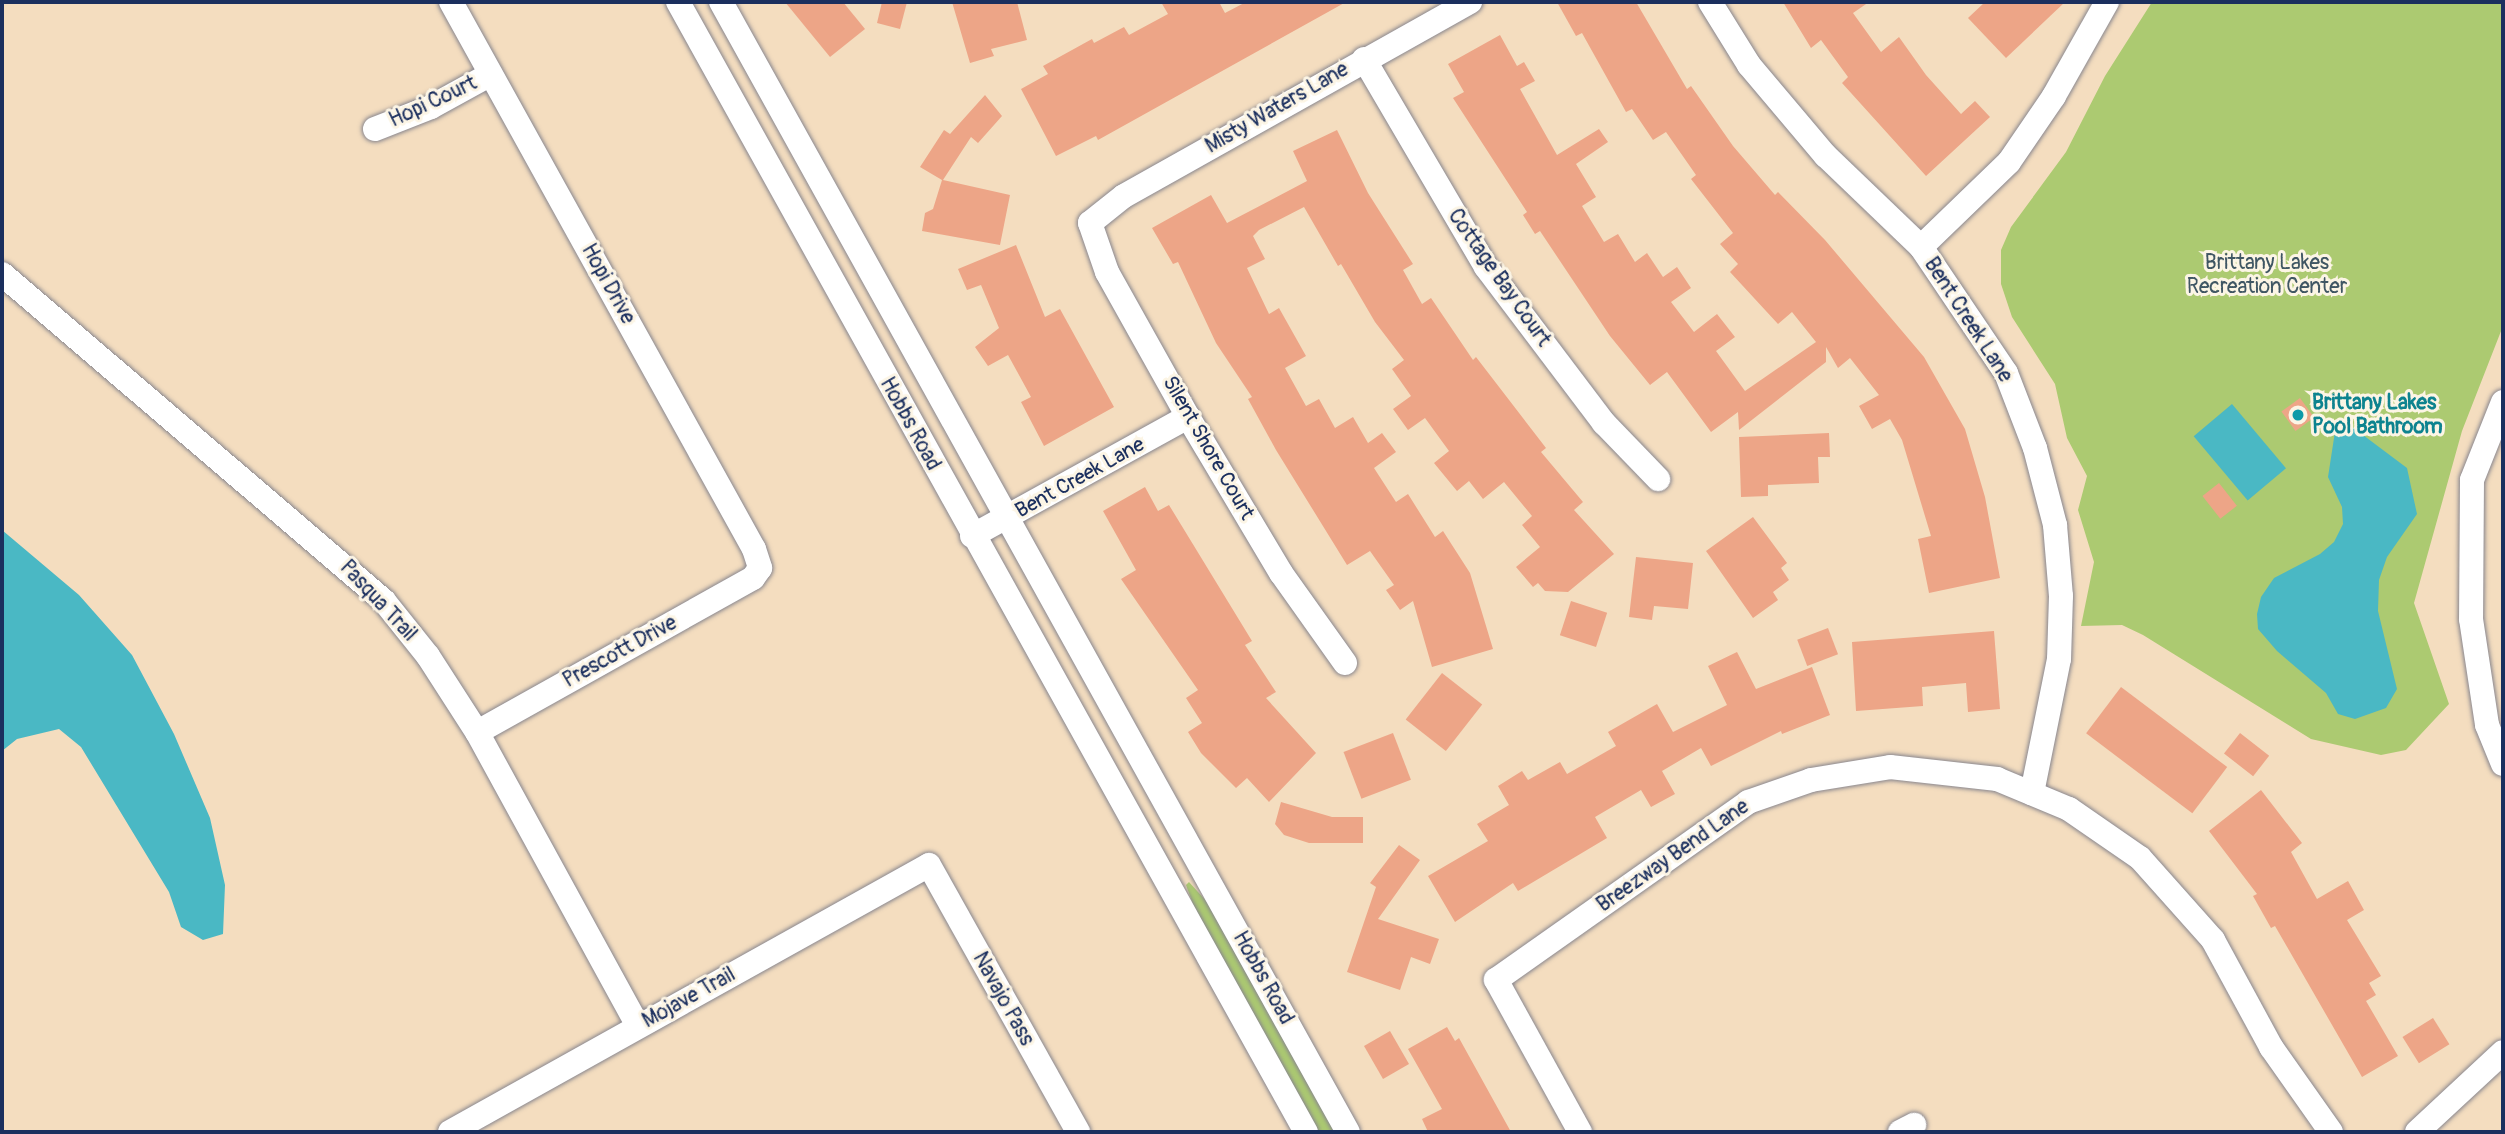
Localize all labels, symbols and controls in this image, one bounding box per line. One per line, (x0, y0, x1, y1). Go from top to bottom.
street label: Misty Waters Lane (1201, 57, 1353, 159)
street label: Hopi Court (385, 71, 481, 133)
street label: Cottage Bay Court (1442, 204, 1556, 352)
street label: Hopi Drive (576, 239, 640, 329)
park label: Brittany Lakes Recreation Center (2187, 250, 2347, 300)
street label: Bent Creek Lane (1918, 253, 2018, 387)
street label: Silent Shore Court (1157, 372, 1259, 524)
street label: Hobbs Road (874, 373, 946, 475)
place label: Brittany Lakes Pool Bathroom (2312, 390, 2443, 440)
marker: Brittany Lakes Pool Bathroom (2290, 407, 2306, 423)
street label: Bent Creek Lane (1011, 432, 1149, 524)
street label: Pasqua Trail (334, 555, 422, 647)
street label: Prescott Drive (559, 610, 681, 694)
street label: Breezway Bend Lane (1592, 794, 1754, 918)
street label: Hobbs Road (1227, 927, 1299, 1029)
street label: Navajo Pass (967, 948, 1039, 1050)
street label: Mojave Trail (638, 962, 740, 1034)

